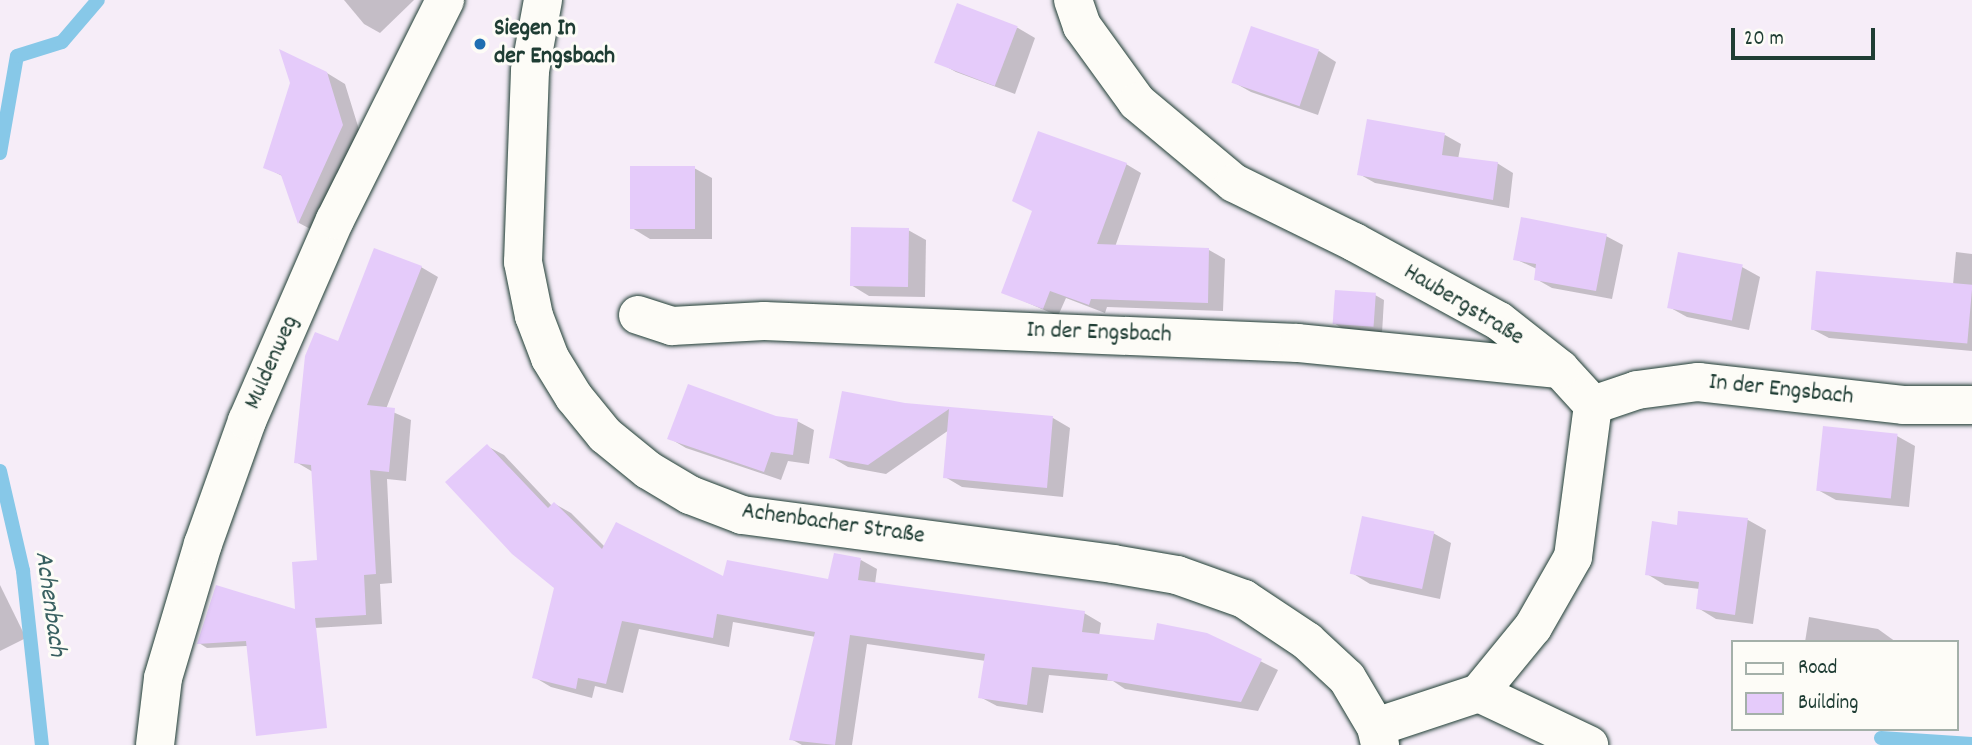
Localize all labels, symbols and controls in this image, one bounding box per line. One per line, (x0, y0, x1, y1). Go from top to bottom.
scale bar (1734, 14, 1878, 58)
place label: Siegen In der Engsbach (494, 16, 615, 72)
text: 20 m (1744, 25, 1784, 55)
marker: Siegen In der Engsbach (472, 36, 488, 52)
street label: Haubergstraße (1398, 259, 1528, 353)
street label: Muldenweg (240, 312, 306, 414)
street label: In der Engsbach (1026, 317, 1172, 351)
street label: In der Engsbach (1707, 369, 1855, 413)
street label: Achenbacher Straße (740, 498, 926, 552)
water label: Achenbach (26, 549, 72, 659)
legend (1730, 640, 1958, 731)
text: Road (1798, 654, 1837, 684)
text: Building (1798, 689, 1858, 719)

